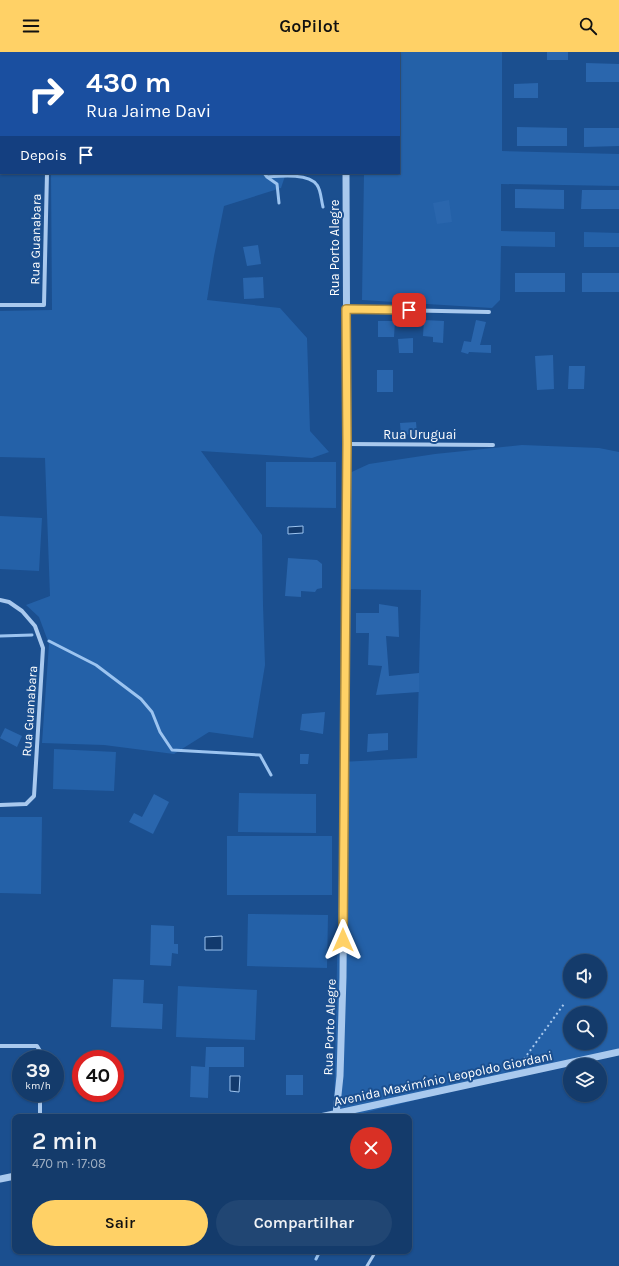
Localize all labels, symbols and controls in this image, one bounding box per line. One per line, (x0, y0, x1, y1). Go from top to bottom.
icon: menu (20, 15, 42, 37)
text: GoPilot (279, 15, 340, 37)
icon: search (577, 15, 599, 37)
text: 430 m (86, 66, 171, 99)
icon: right (20, 68, 72, 120)
text: Rua Jaime Davi (86, 100, 211, 122)
icon: arrive (75, 144, 97, 166)
text: Depois (20, 146, 67, 164)
street label: Rua Guanabara (27, 193, 44, 285)
street label: Rua Porto Alegre (327, 199, 342, 296)
pin (392, 293, 426, 327)
icon: arrive (398, 299, 420, 321)
street label: Rua Uruguai (383, 427, 457, 442)
street label: Rua Guanabara (19, 665, 40, 757)
position arrow (322, 919, 364, 961)
map controls (563, 954, 607, 1102)
button: sound (563, 954, 607, 998)
street label: Rua Porto Alegre (320, 978, 339, 1076)
button: search (563, 1006, 607, 1050)
street label: Avenida Maximínio Leopoldo Giordani (332, 1048, 554, 1109)
speed limit sign: 40 (72, 1050, 124, 1102)
button: layers (563, 1058, 607, 1102)
text: 39 (26, 1059, 50, 1082)
text: km/h (25, 1080, 51, 1092)
text: 2 min (32, 1127, 98, 1155)
button: close (350, 1127, 392, 1169)
text: 470 m · 17:08 (32, 1156, 106, 1171)
button: Sair (32, 1200, 208, 1246)
button: Compartilhar (216, 1200, 392, 1246)

